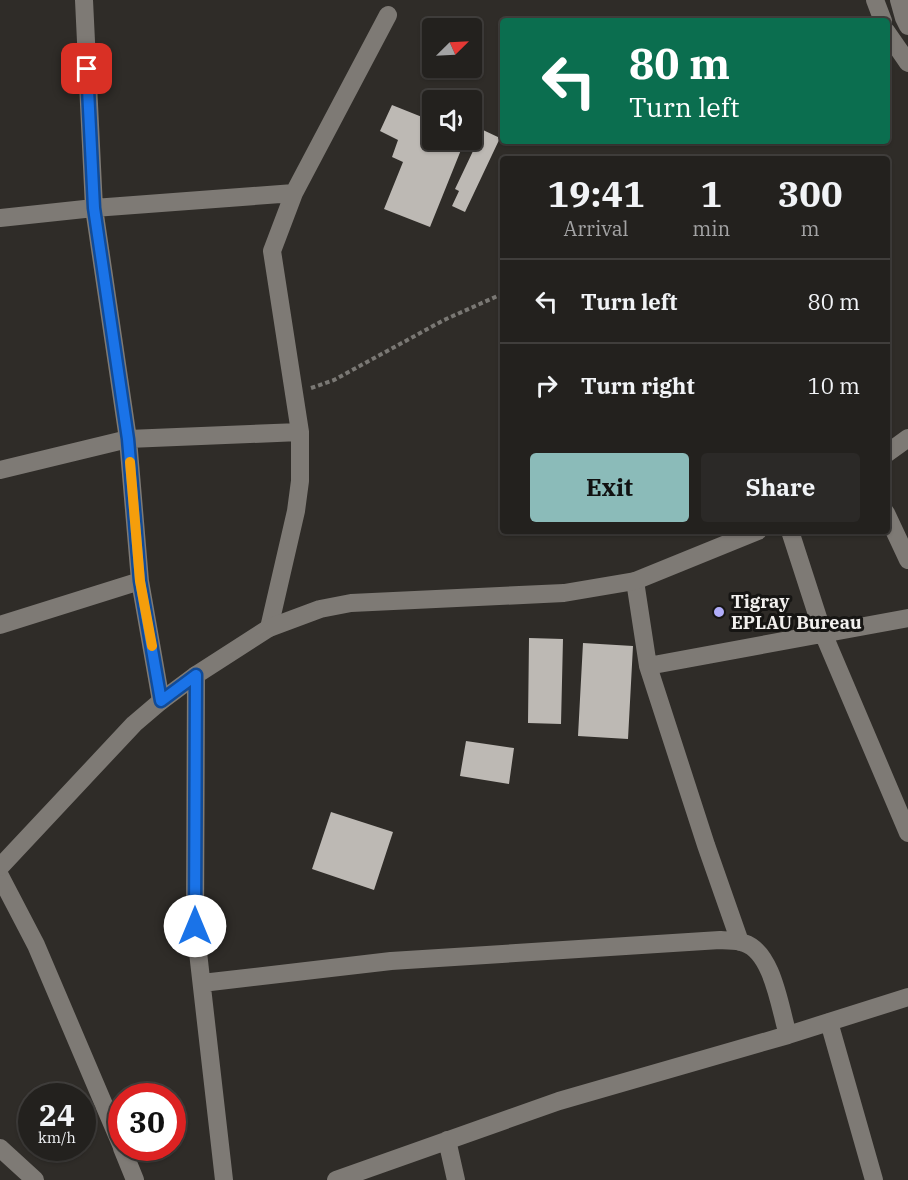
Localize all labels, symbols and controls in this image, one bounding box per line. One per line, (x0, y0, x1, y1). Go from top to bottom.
north arrow (422, 18, 482, 78)
map controls (422, 18, 482, 150)
text: 80 m (629, 36, 730, 91)
icon: left (530, 42, 608, 120)
pin (61, 43, 112, 94)
icon: arrive (70, 52, 103, 85)
text: Turn left (629, 89, 740, 124)
button: sound (422, 90, 482, 150)
text: 19:41 (547, 170, 645, 217)
text: 1 (700, 170, 722, 217)
text: 300 (778, 170, 843, 217)
text: Arrival (564, 215, 629, 242)
text: min (692, 215, 730, 242)
text: m (801, 215, 820, 242)
icon: left (530, 285, 563, 318)
text: Turn left (581, 287, 677, 316)
text: 80 m (808, 287, 860, 316)
icon: right (530, 369, 563, 402)
text: Turn right (581, 371, 695, 400)
text: 10 m (808, 371, 860, 400)
button: Exit (530, 453, 689, 522)
button: Share (701, 453, 860, 522)
place label: Tigray EPLAU Bureau (731, 590, 862, 634)
marker: Tigray EPLAU Bureau (712, 605, 726, 619)
position arrow (163, 894, 227, 958)
speed limit sign: 30 (108, 1083, 186, 1161)
text: 24 (39, 1095, 75, 1134)
text: km/h (38, 1128, 76, 1147)

